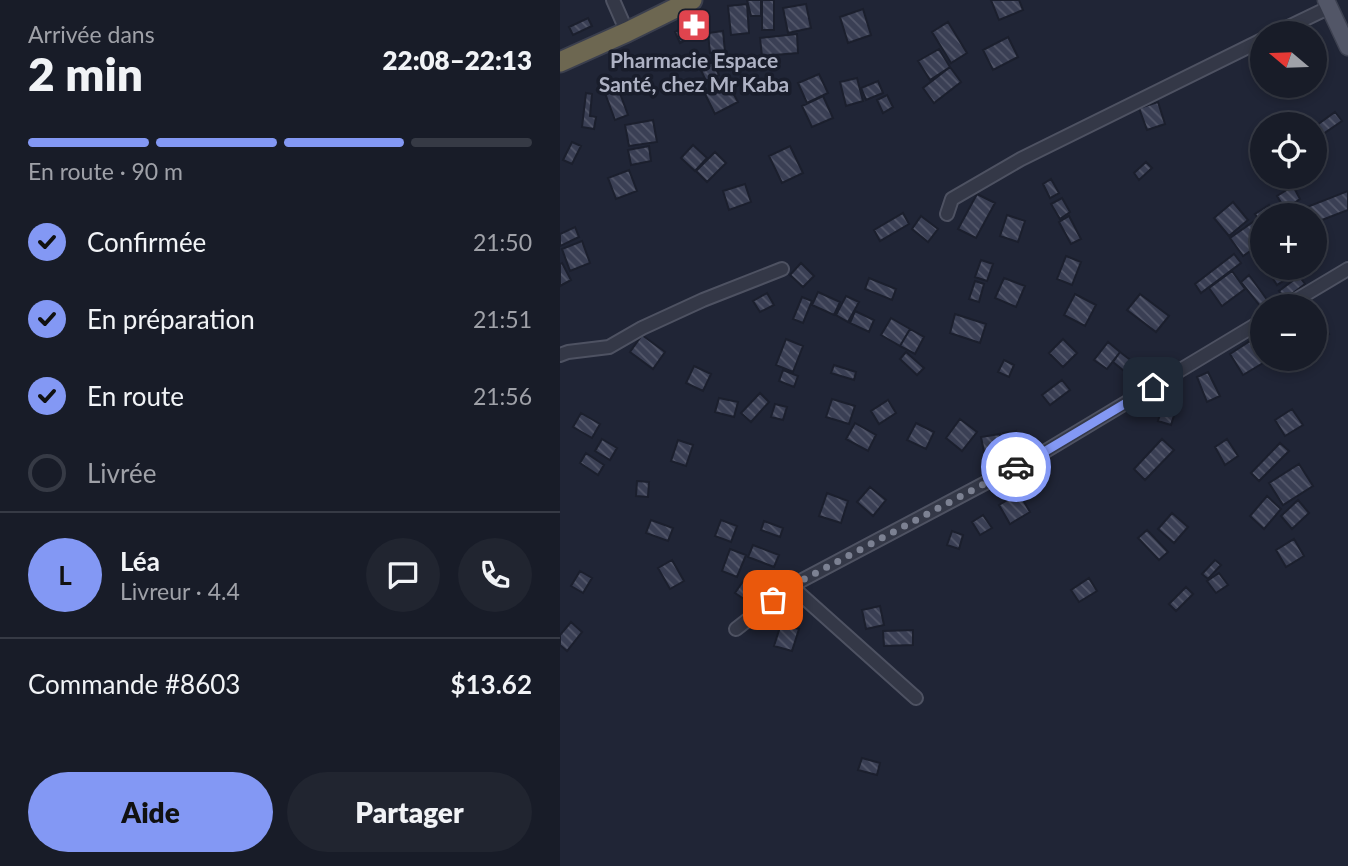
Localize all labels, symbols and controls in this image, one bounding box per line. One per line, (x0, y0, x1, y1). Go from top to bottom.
pharmacy icon: Pharmacie Espace Santé, chez Mr Kaba (675, 6, 713, 44)
text: Arrivée dans (28, 20, 155, 48)
north arrow (1250, 21, 1326, 98)
map controls (1250, 21, 1327, 371)
text: 22:08–22:13 (382, 44, 532, 76)
text: 2 min (28, 46, 143, 101)
place label: Pharmacie Espace Santé, chez Mr Kaba (599, 47, 789, 96)
button: locate (1250, 112, 1327, 189)
text: En route · 90 m (28, 157, 183, 185)
button: + (1250, 203, 1327, 280)
icon: check (28, 223, 66, 261)
text: Confirmée (87, 226, 206, 258)
text: 21:50 (473, 228, 532, 256)
button: − (1250, 294, 1327, 371)
icon: check (28, 300, 66, 338)
text: En préparation (87, 303, 255, 335)
text: 21:51 (473, 305, 532, 333)
pin (1123, 357, 1183, 417)
icon: home (1134, 368, 1172, 406)
icon: check (28, 377, 66, 415)
text: En route (87, 380, 184, 412)
text: 21:56 (473, 382, 532, 410)
courier (981, 432, 1051, 502)
icon: car (997, 448, 1035, 486)
text: Livrée (87, 457, 156, 489)
button: chat (366, 538, 440, 612)
button: phone (458, 538, 532, 612)
text: Léa (120, 545, 160, 577)
text: L (58, 559, 72, 591)
pin (743, 570, 803, 630)
text: Livreur · 4.4 (120, 577, 240, 605)
icon: bag (754, 581, 792, 619)
text: Commande #8603 (28, 668, 240, 700)
text: $13.62 (450, 668, 532, 700)
button: Aide (28, 772, 273, 852)
button: Partager (287, 772, 532, 852)

